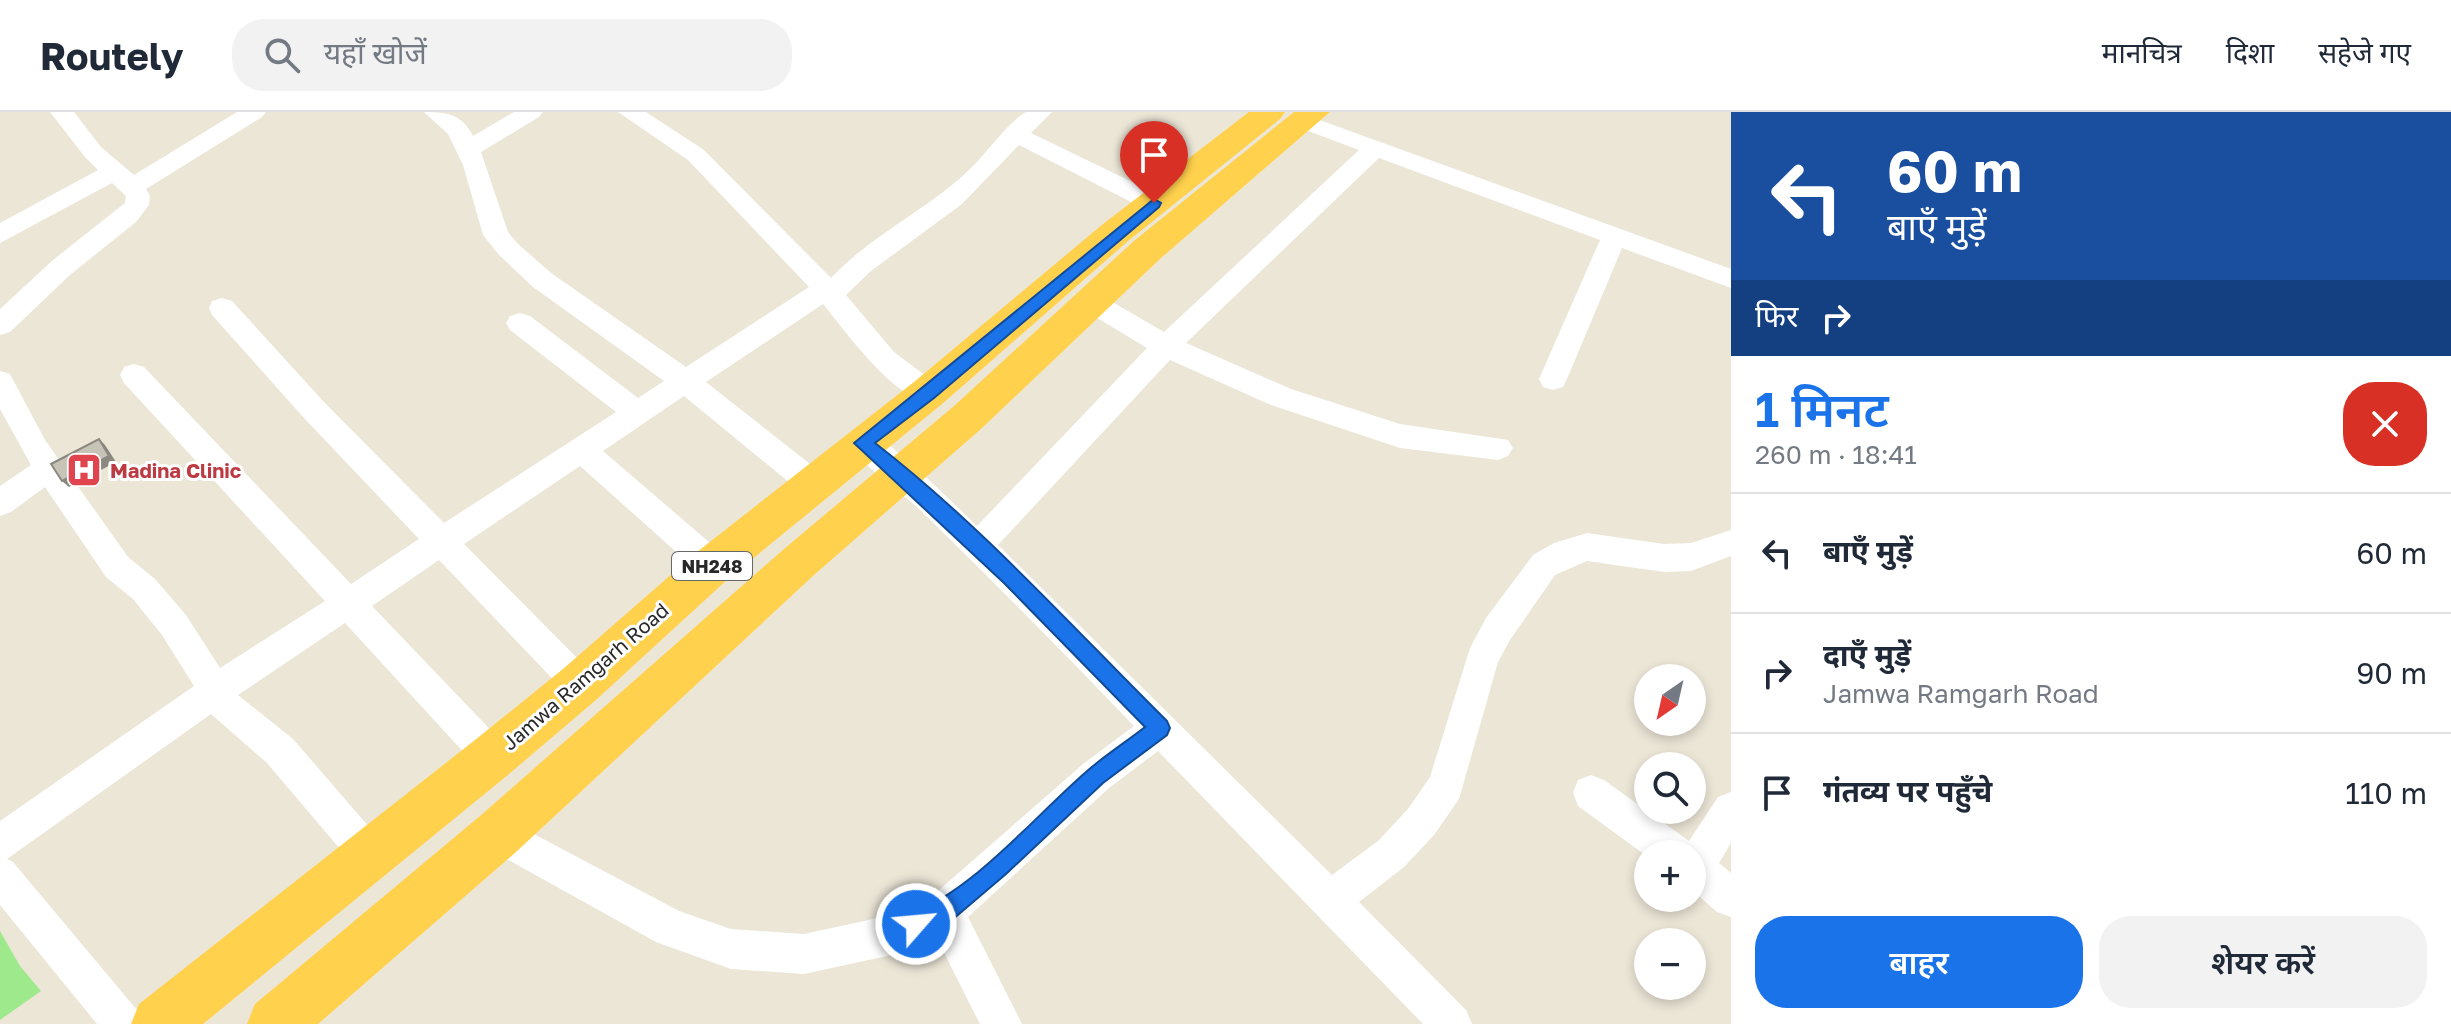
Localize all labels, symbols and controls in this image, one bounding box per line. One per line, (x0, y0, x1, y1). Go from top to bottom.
search box (232, 19, 792, 91)
text: Routely (40, 33, 184, 78)
icon: search (260, 33, 304, 77)
text: यहाँ खोजें (324, 35, 427, 71)
text: मानचित्र (2102, 36, 2182, 69)
text: दिशा (2226, 36, 2274, 69)
text: सहेजे गए (2318, 36, 2411, 69)
pin (1120, 121, 1188, 203)
icon: arrive (1132, 133, 1176, 177)
text: 60 m (1887, 137, 2022, 204)
icon: left (1755, 144, 1859, 248)
text: बाएँ मुड़ें (1887, 205, 1987, 248)
icon: right (1814, 296, 1858, 340)
text: फिर (1755, 298, 1798, 334)
text: 1 मिनट (1755, 380, 1889, 438)
button: close (2343, 382, 2427, 466)
text: 260 m · 18:41 (1755, 439, 1917, 470)
hospital icon: Madina Clinic (65, 451, 103, 489)
place label: Madina Clinic (110, 458, 241, 482)
icon: left (1755, 531, 1799, 575)
text: बाएँ मुड़ें (1823, 533, 1913, 569)
text: 60 m (2356, 535, 2427, 571)
road number: NH248 (672, 552, 752, 580)
street label: Jamwa Ramgarh Road (497, 597, 673, 755)
text: दाएँ मुड़ें (1823, 637, 1911, 673)
icon: right (1755, 651, 1799, 695)
text: 90 m (2356, 655, 2427, 691)
north arrow (1634, 664, 1706, 736)
map controls (1634, 664, 1706, 1000)
text: Jamwa Ramgarh Road (1823, 678, 2099, 709)
button: search (1634, 752, 1706, 824)
icon: arrive (1755, 771, 1799, 815)
text: गंतव्य पर पहुँचे (1823, 773, 1992, 809)
text: 110 m (2345, 775, 2427, 811)
button: + (1634, 840, 1706, 912)
position arrow (874, 882, 958, 966)
button: बाहर (1755, 916, 2083, 1008)
button: शेयर करें (2099, 916, 2427, 1008)
button: − (1634, 928, 1706, 1000)

